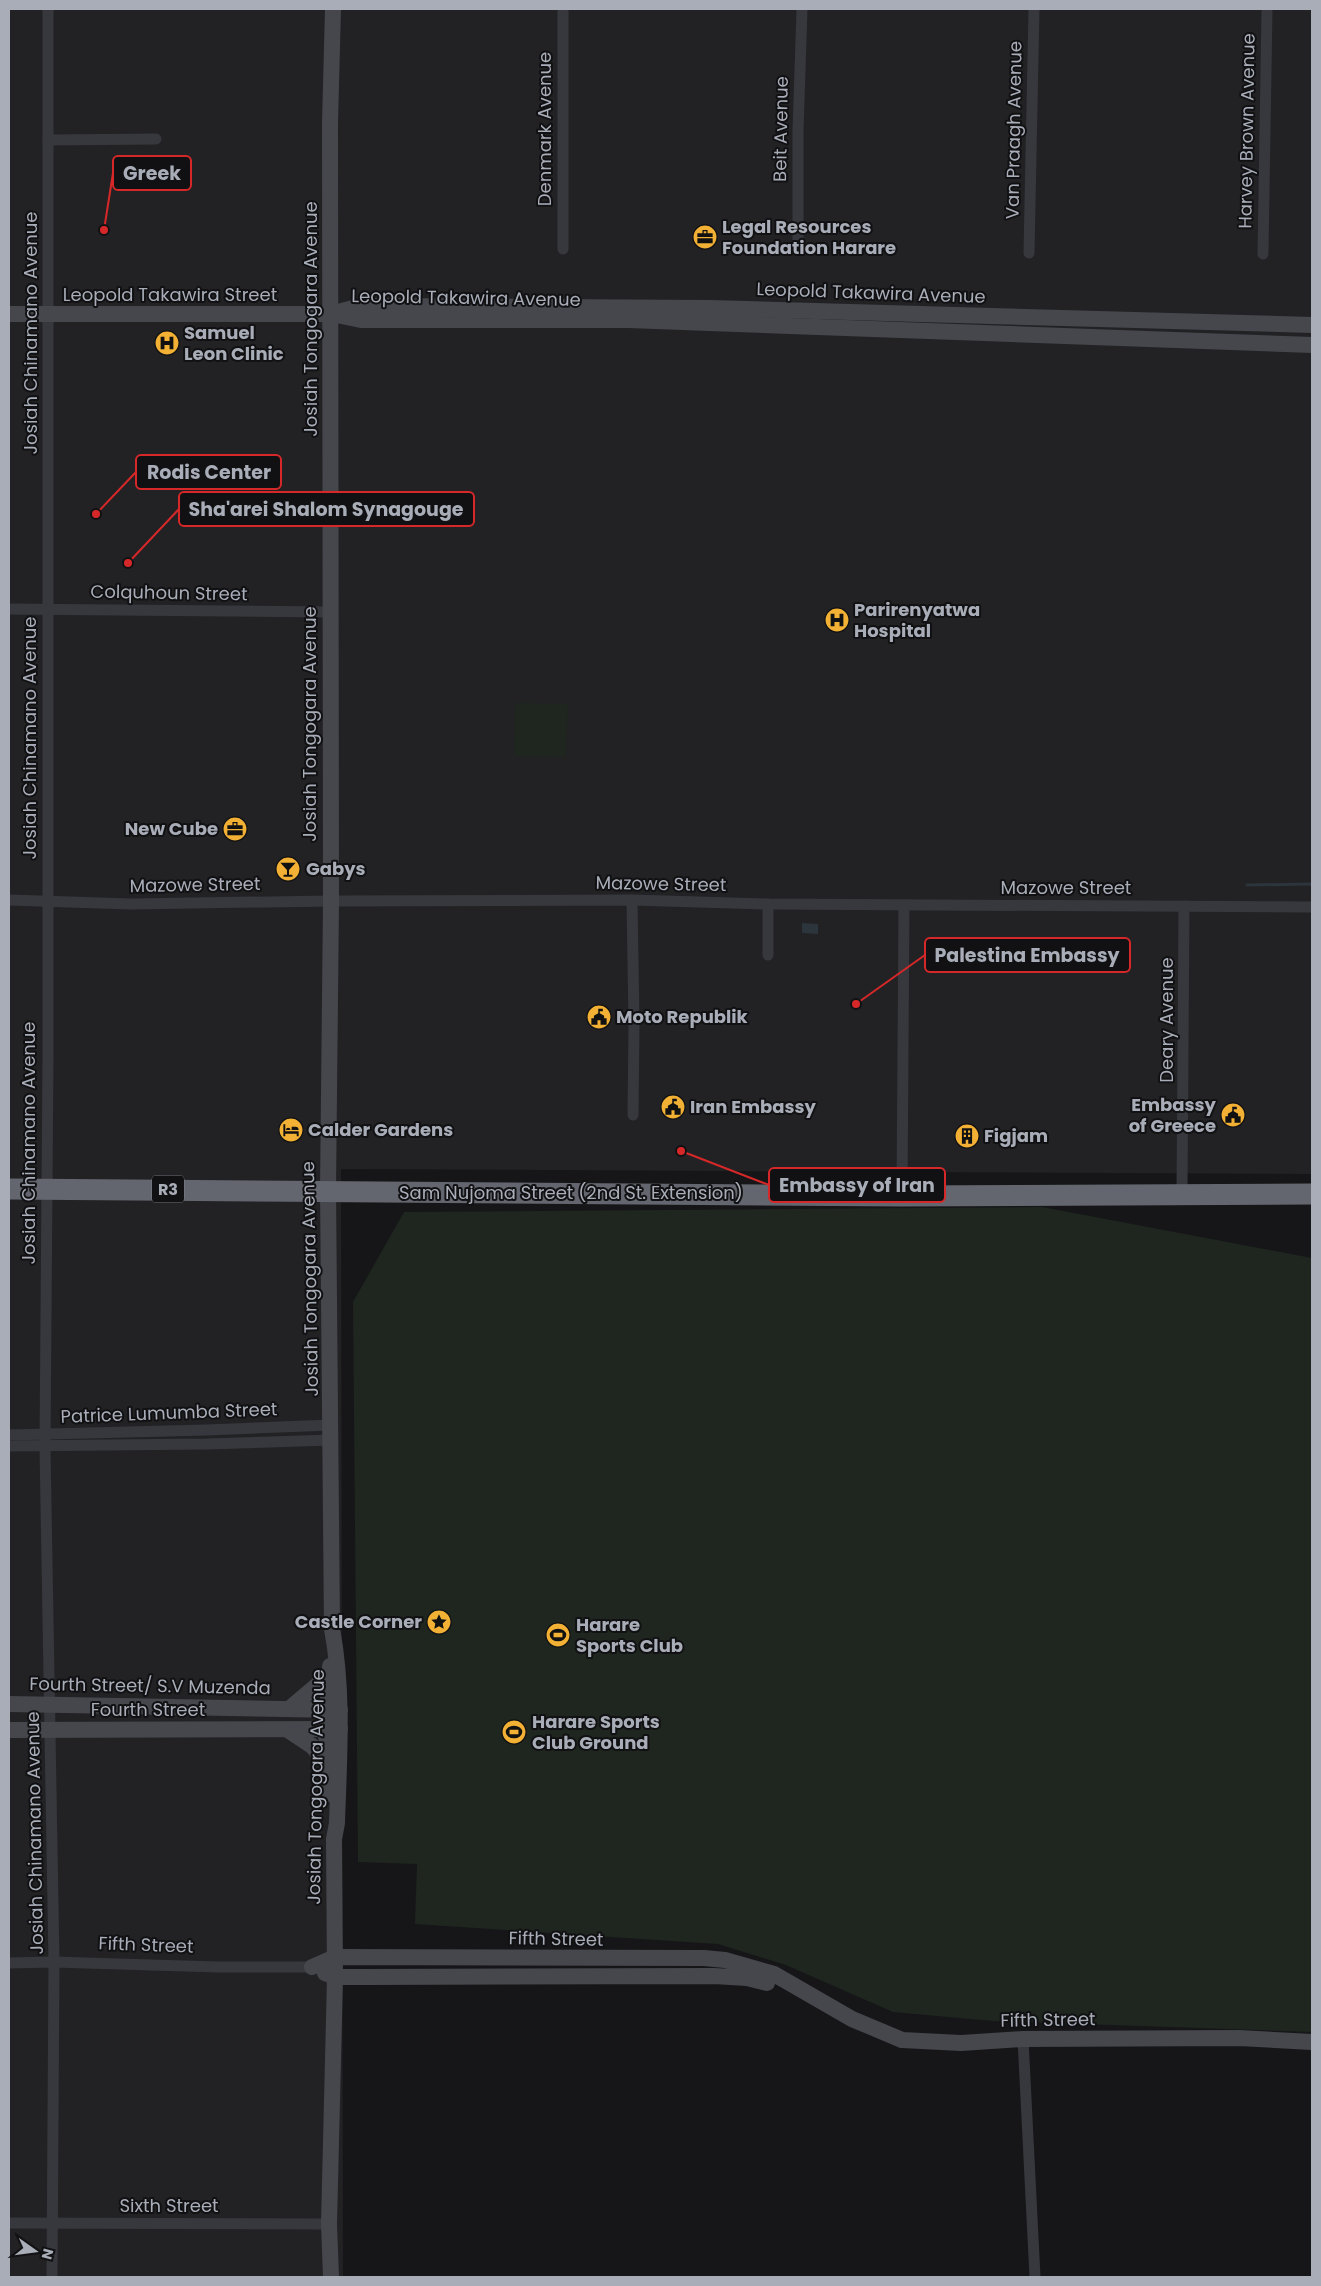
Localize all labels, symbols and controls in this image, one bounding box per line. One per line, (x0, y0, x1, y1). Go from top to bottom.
street label: Harvey Brown Avenue (1232, 33, 1261, 229)
street label: Van Praagh Avenue (999, 41, 1028, 219)
street label: Denmark Avenue (532, 52, 557, 206)
street label: Beit Avenue (767, 76, 794, 182)
callout: Greek (113, 156, 191, 190)
text: Greek (123, 160, 181, 187)
street label: Josiah Tongogara Avenue (298, 201, 323, 437)
street label: Josiah Chinamano Avenue (18, 211, 43, 455)
place label: Legal Resources Foundation Harare (722, 214, 896, 260)
office icon: Legal Resources Foundation Harare (692, 224, 718, 250)
street label: Leopold Takawira Avenue (756, 276, 986, 309)
street label: Leopold Takawira Street (63, 282, 277, 307)
street label: Leopold Takawira Avenue (351, 283, 581, 312)
place label: Samuel Leon Clinic (184, 320, 284, 366)
hospital icon: Samuel Leon Clinic (154, 330, 180, 356)
callout: Rodis Center (136, 455, 281, 489)
text: Rodis Center (147, 459, 271, 486)
callout: Sha'arei Shalom Synagouge (179, 492, 474, 526)
text: Sha'arei Shalom Synagouge (188, 496, 464, 523)
street label: Colquhoun Street (90, 579, 248, 606)
place label: Parirenyatwa Hospital (854, 597, 980, 643)
street label: Josiah Tongogara Avenue (297, 606, 322, 842)
hospital icon: Parirenyatwa Hospital (824, 607, 850, 633)
street label: Josiah Chinamano Avenue (17, 616, 42, 860)
place label: New Cube (125, 816, 218, 841)
office icon: New Cube (222, 816, 248, 842)
bar icon: Gabys (275, 856, 301, 882)
place label: Gabys (306, 856, 366, 881)
street label: Mazowe Street (595, 870, 727, 897)
street label: Mazowe Street (129, 871, 261, 898)
street label: Mazowe Street (1001, 875, 1131, 900)
callout: Palestina Embassy (925, 938, 1130, 972)
text: Palestina Embassy (934, 942, 1121, 969)
street label: Deary Avenue (1154, 957, 1179, 1083)
public building icon: Moto Republik (586, 1004, 612, 1030)
place label: Moto Republik (616, 1004, 749, 1029)
street label: Josiah Chinamano Avenue (16, 1021, 41, 1265)
place label: Embassy of Greece (1129, 1092, 1217, 1138)
public building icon: Iran Embassy (660, 1094, 686, 1120)
place label: Iran Embassy (690, 1094, 817, 1119)
public building icon: Embassy of Greece (1220, 1102, 1246, 1128)
hotel icon: Calder Gardens (278, 1117, 304, 1143)
place label: Calder Gardens (308, 1117, 453, 1142)
building icon: Figjam (954, 1123, 980, 1149)
place label: Figjam (984, 1123, 1048, 1148)
street label: Josiah Tongogara Avenue (295, 1161, 324, 1397)
callout: Embassy of Iran (769, 1168, 945, 1202)
text: Embassy of Iran (779, 1172, 935, 1199)
road number: R3 (152, 1176, 184, 1202)
street label: Sam Nujoma Street (2nd St. Extension) (399, 1180, 743, 1205)
street label: Patrice Lumumba Street (60, 1396, 278, 1429)
place label: Castle Corner (295, 1609, 422, 1634)
place icon: Castle Corner (426, 1609, 452, 1635)
place label: Harare Sports Club (576, 1612, 683, 1658)
sports icon: Harare Sports Club (545, 1622, 571, 1648)
street label: Josiah Tongogara Avenue (301, 1669, 330, 1905)
street label: Fourth Street/ S.V Muzenda (29, 1671, 271, 1700)
street label: Fourth Street (91, 1697, 205, 1722)
place label: Harare Sports Club Ground (532, 1709, 660, 1755)
street label: Josiah Chinamano Avenue (20, 1711, 49, 1955)
sports icon: Harare Sports Club Ground (501, 1719, 527, 1745)
street label: Fifth Street (508, 1925, 604, 1952)
street label: Fifth Street (98, 1930, 194, 1959)
street label: Fifth Street (1000, 2006, 1096, 2033)
street label: Sixth Street (119, 2193, 219, 2218)
north arrow (10, 2226, 60, 2276)
text: N (37, 2247, 59, 2262)

